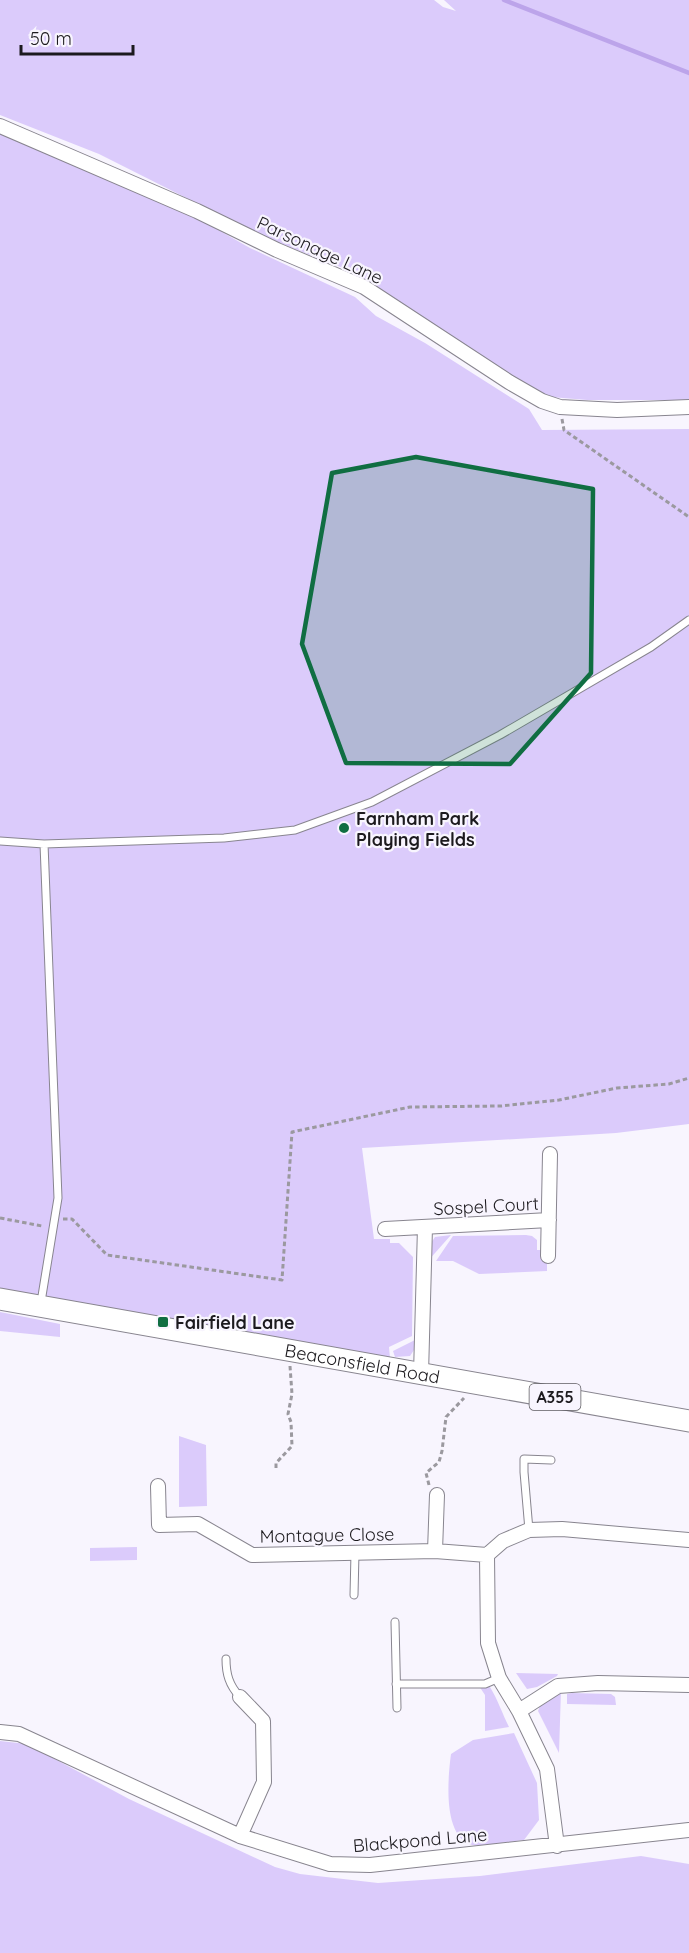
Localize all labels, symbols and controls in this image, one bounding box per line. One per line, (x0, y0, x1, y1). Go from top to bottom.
scale bar (21, 18, 134, 56)
text: 50 m (30, 27, 72, 50)
street label: Parsonage Lane (253, 211, 387, 289)
place label: Farnham Park Playing Fields (356, 807, 479, 851)
marker: Farnham Park Playing Fields (337, 821, 351, 835)
street label: Sospel Court (433, 1192, 539, 1220)
place label: Fairfield Lane (175, 1311, 295, 1334)
marker: Fairfield Lane (156, 1315, 170, 1329)
street label: Beaconsfield Road (283, 1338, 442, 1388)
road number: A355 (530, 1384, 580, 1410)
street label: Montague Close (259, 1522, 395, 1548)
street label: Blackpond Lane (352, 1823, 488, 1857)

